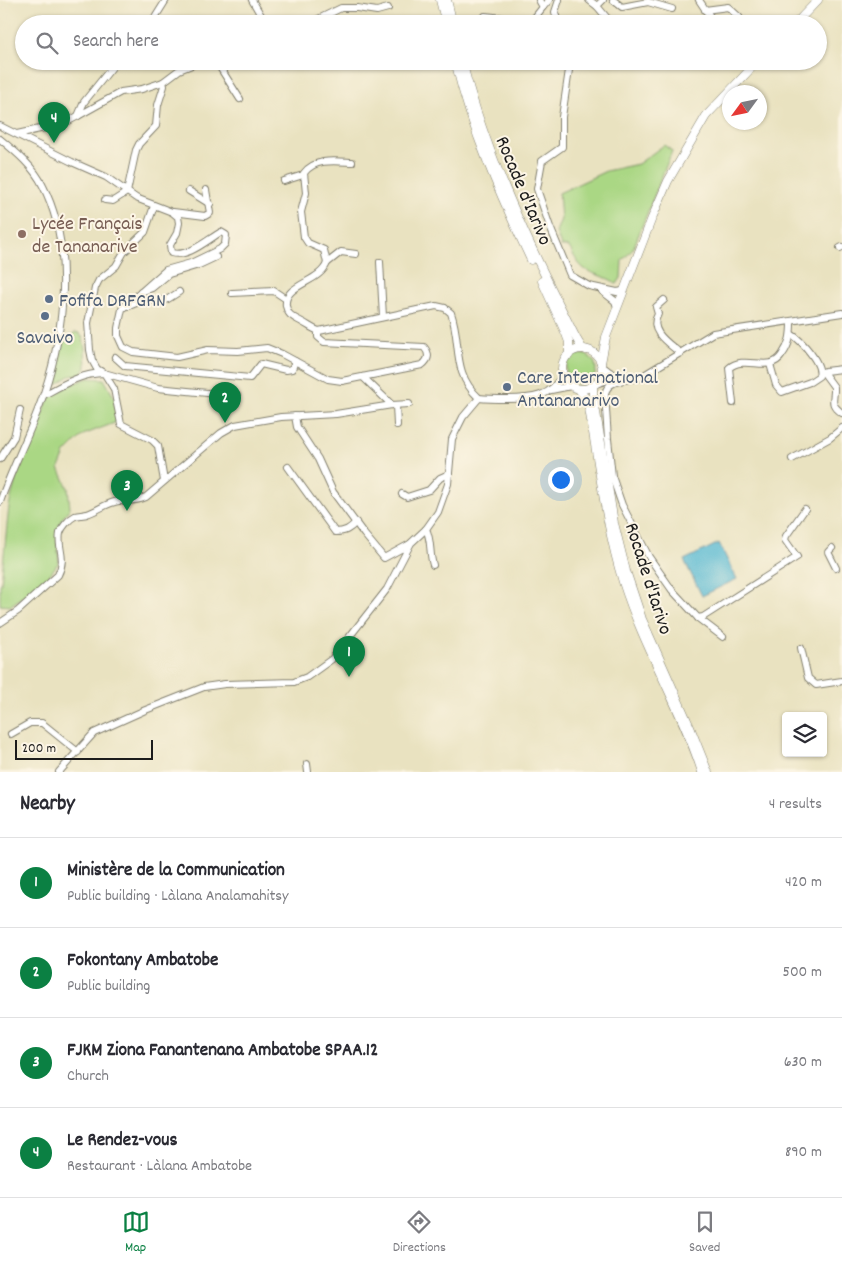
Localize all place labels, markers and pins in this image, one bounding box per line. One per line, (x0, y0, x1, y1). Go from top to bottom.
pin: 4 (38, 102, 70, 143)
place label: Lycée Français de Tananarive (32, 211, 143, 262)
marker: Lycée Français de Tananarive (16, 228, 28, 240)
place label: Fofifa DRFGRN (59, 288, 166, 316)
marker: Fofifa DRFGRN (43, 293, 55, 305)
marker: Savaivo (39, 310, 51, 322)
place label: Savaivo (17, 325, 74, 353)
place label: Care International Antananarivo (517, 365, 658, 416)
marker: Care International Antananarivo (501, 381, 513, 393)
pin: 2 (209, 382, 241, 423)
pin: 3 (111, 470, 143, 511)
pin: 1 (333, 636, 365, 677)

